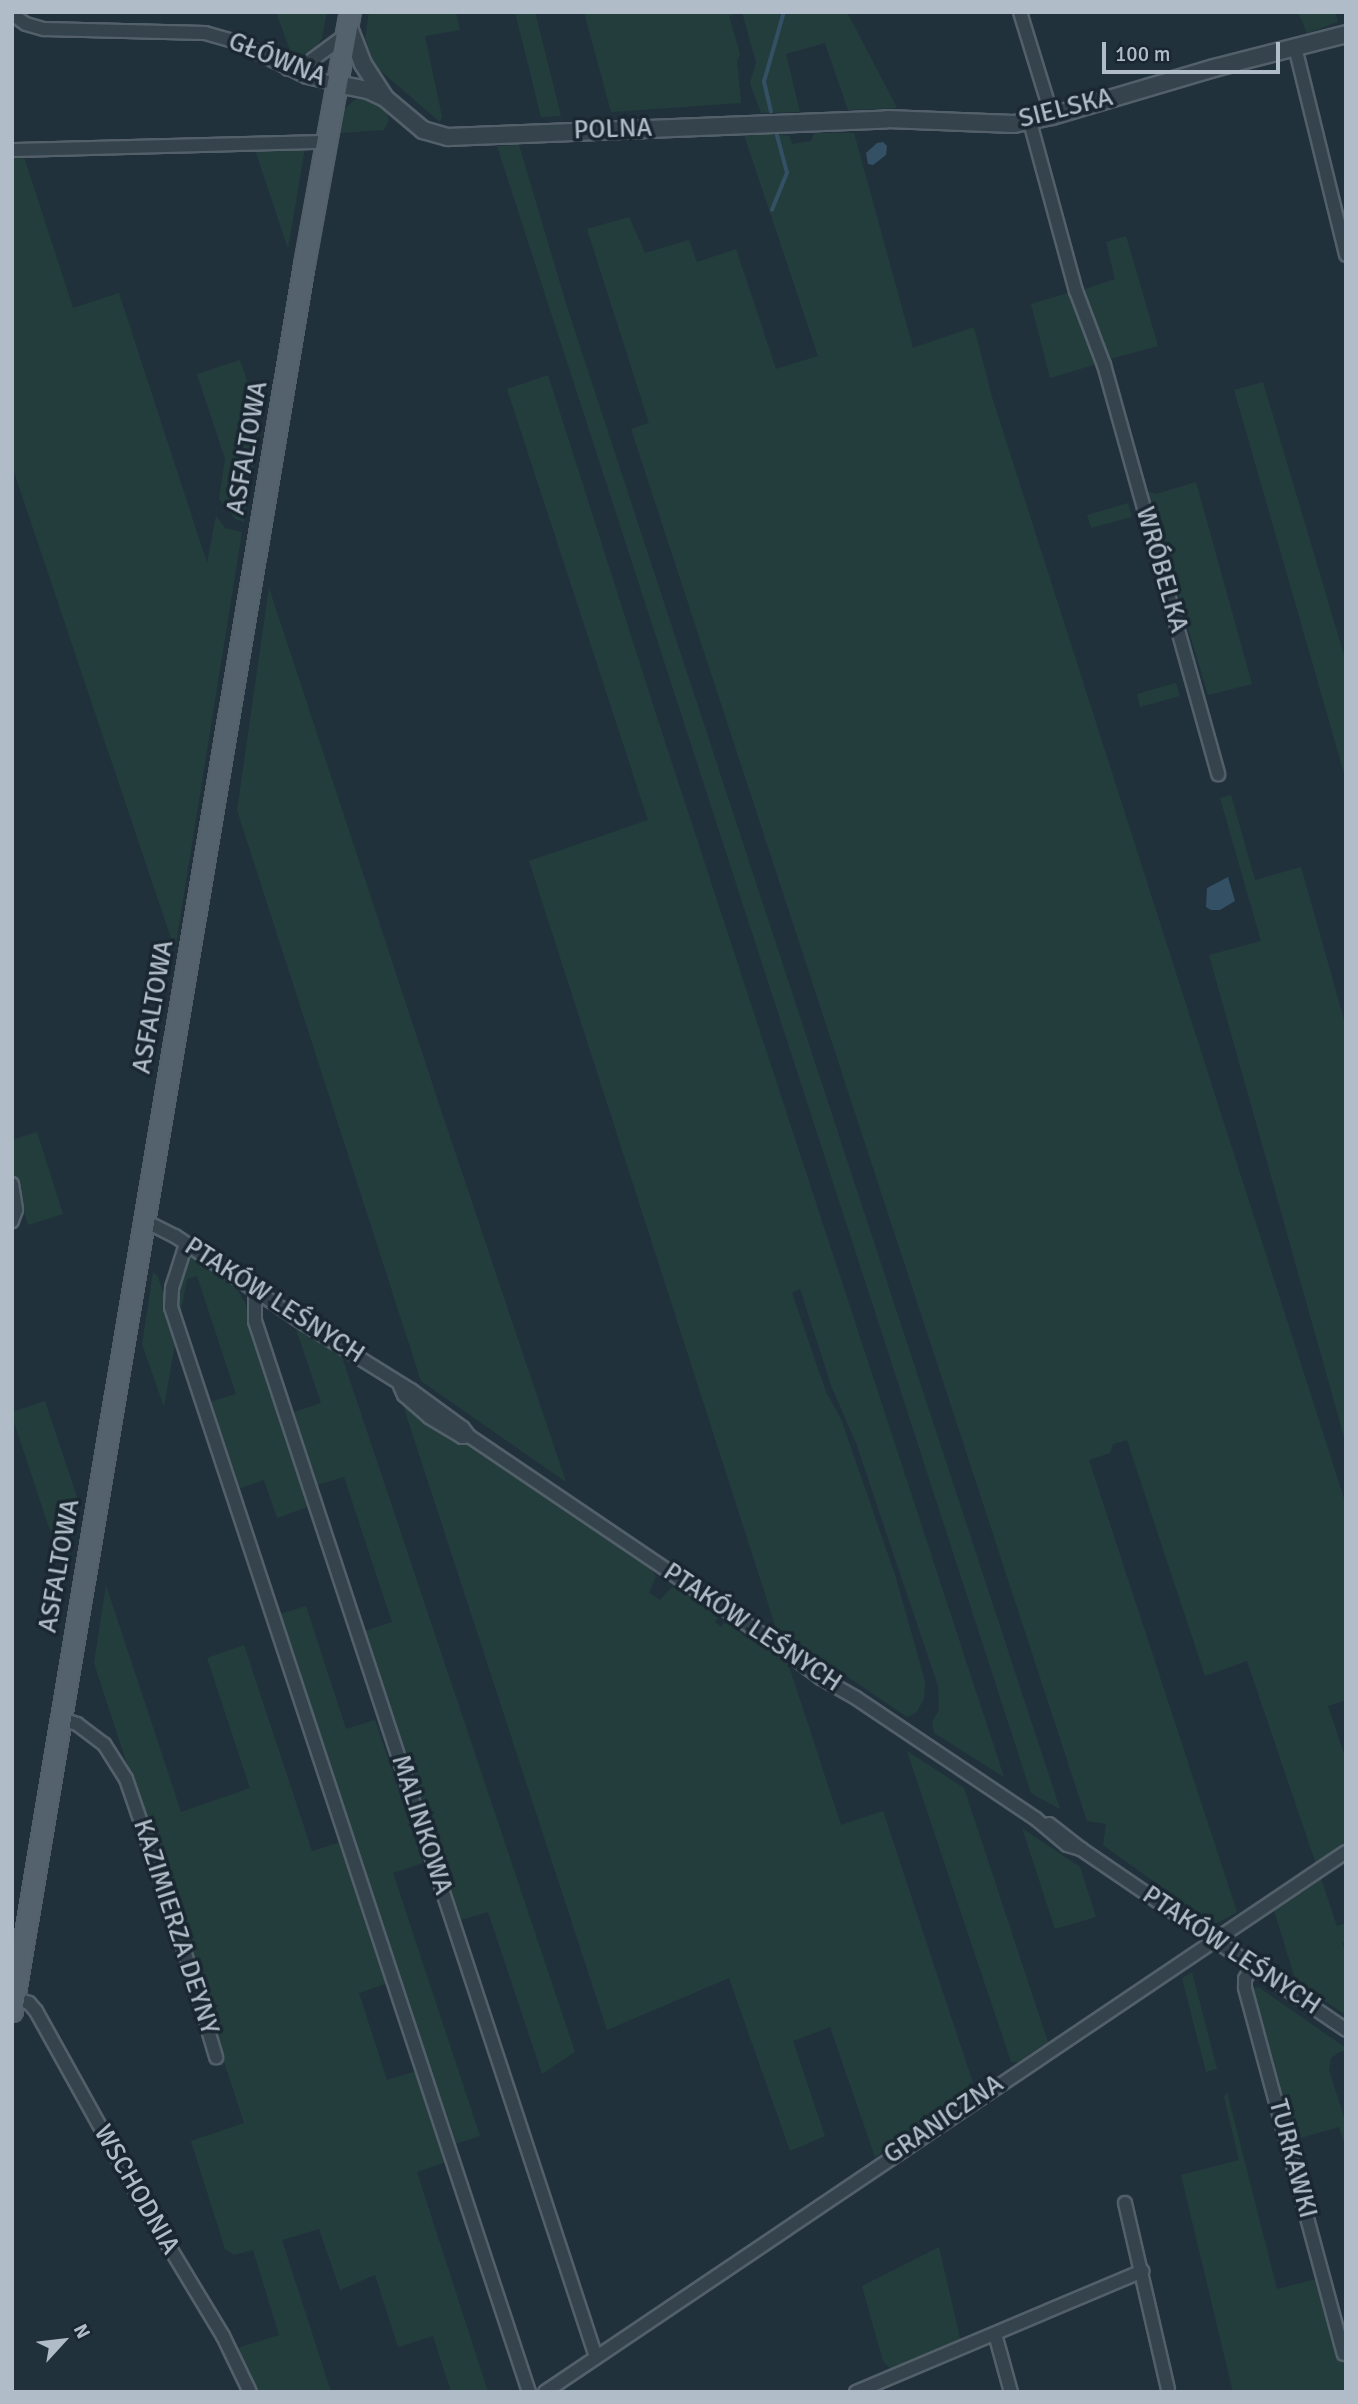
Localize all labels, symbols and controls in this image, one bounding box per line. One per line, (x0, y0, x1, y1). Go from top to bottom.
street label: GŁÓWNA (224, 26, 330, 94)
scale bar (1106, 28, 1284, 72)
text: 100 m (1115, 41, 1170, 67)
street label: SIELSKA (1016, 82, 1116, 136)
street label: POLNA (573, 113, 653, 147)
street label: ASFALTOWA (221, 379, 275, 517)
street label: WRÓBELKA (1128, 503, 1194, 637)
street label: ASFALTOWA (127, 938, 181, 1076)
street label: PTAKÓW LEŚNYCH (178, 1231, 370, 1371)
street label: ASFALTOWA (33, 1497, 87, 1635)
street label: PTAKÓW LEŚNYCH (657, 1557, 847, 1699)
street label: MALINKOWA (384, 1751, 458, 1899)
street label: KAZIMIERZA DEYNY (126, 1816, 224, 2038)
street label: PTAKÓW LEŚNYCH (1136, 1880, 1326, 2022)
street label: GRANICZNA (878, 2069, 1010, 2171)
street label: TURKAWKI (1261, 2096, 1323, 2222)
street label: WSCHODNIA (86, 2120, 186, 2260)
north arrow (28, 2306, 98, 2376)
text: N (68, 2320, 95, 2343)

